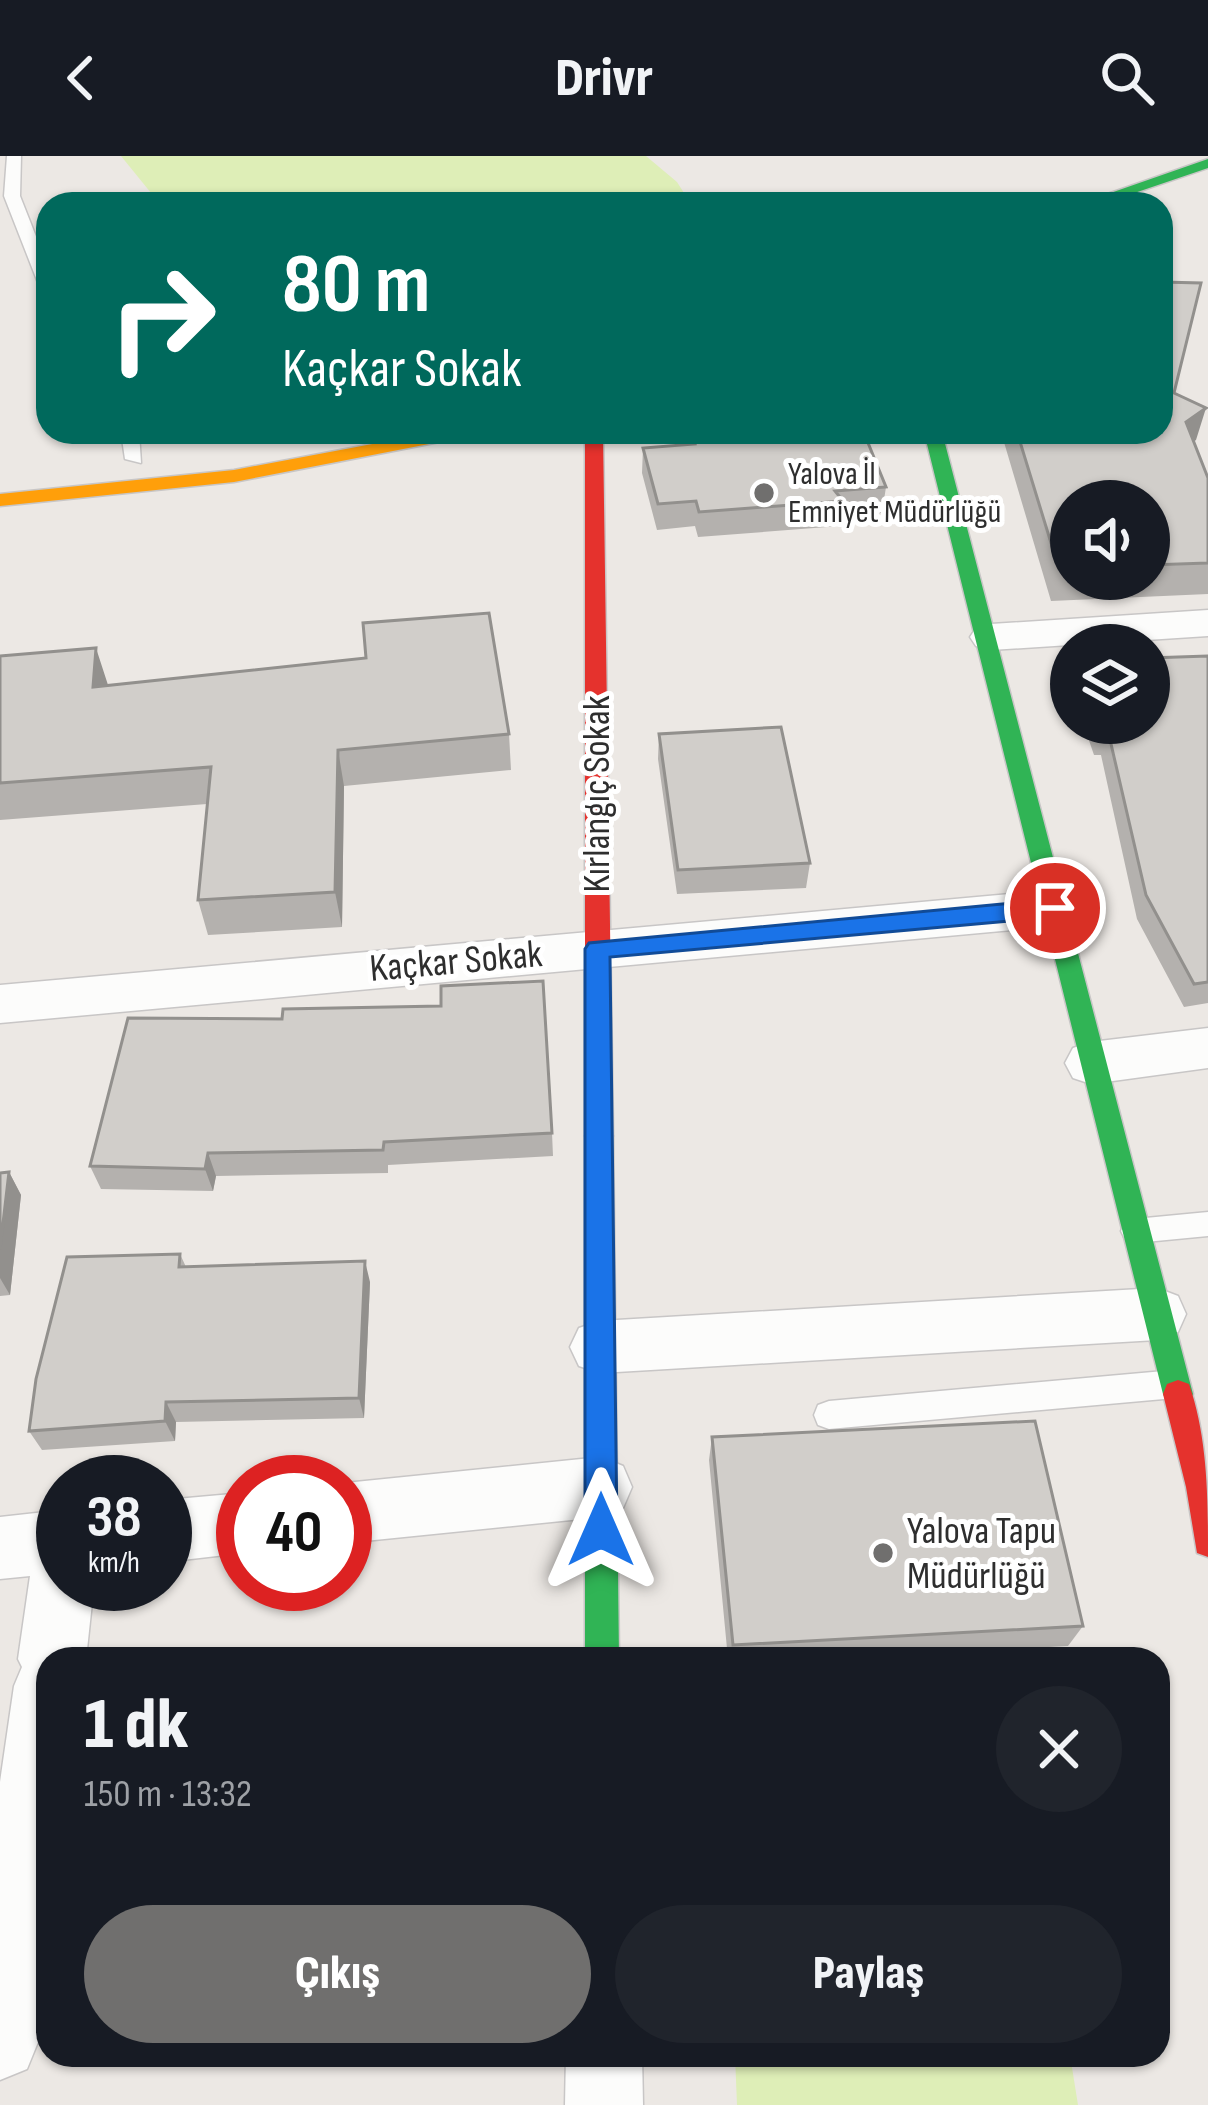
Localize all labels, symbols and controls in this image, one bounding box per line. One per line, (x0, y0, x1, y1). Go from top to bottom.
icon: back (48, 45, 114, 111)
icon: search (1094, 45, 1160, 111)
text: Drivr (555, 46, 653, 111)
text: 80 m (282, 235, 430, 336)
icon: right (84, 240, 240, 396)
text: Kaçkar Sokak (282, 337, 522, 402)
place label: Yalova İl Emniyet Müdürlüğü (788, 454, 1001, 532)
marker: Yalova İl Emniyet Müdürlüğü (751, 480, 777, 506)
map controls (1050, 480, 1170, 744)
button: sound (1050, 480, 1170, 600)
button: layers (1050, 624, 1170, 744)
street label: Kırlangıç Sokak (574, 695, 621, 893)
pin (1004, 857, 1106, 959)
icon: arrive (1022, 875, 1088, 941)
street label: Kaçkar Sokak (368, 931, 544, 993)
speed limit sign: 40 (216, 1455, 372, 1611)
position arrow (538, 1467, 664, 1593)
text: 38 (86, 1482, 142, 1554)
place label: Yalova Tapu Müdürlüğü (907, 1508, 1056, 1600)
marker: Yalova Tapu Müdürlüğü (870, 1540, 896, 1566)
text: km/h (88, 1545, 140, 1581)
text: 1 dk (84, 1682, 188, 1769)
button: close (996, 1686, 1122, 1812)
text: 150 m · 13:32 (84, 1771, 252, 1818)
button: Çıkış (84, 1905, 591, 2043)
button: Paylaş (615, 1905, 1122, 2043)

